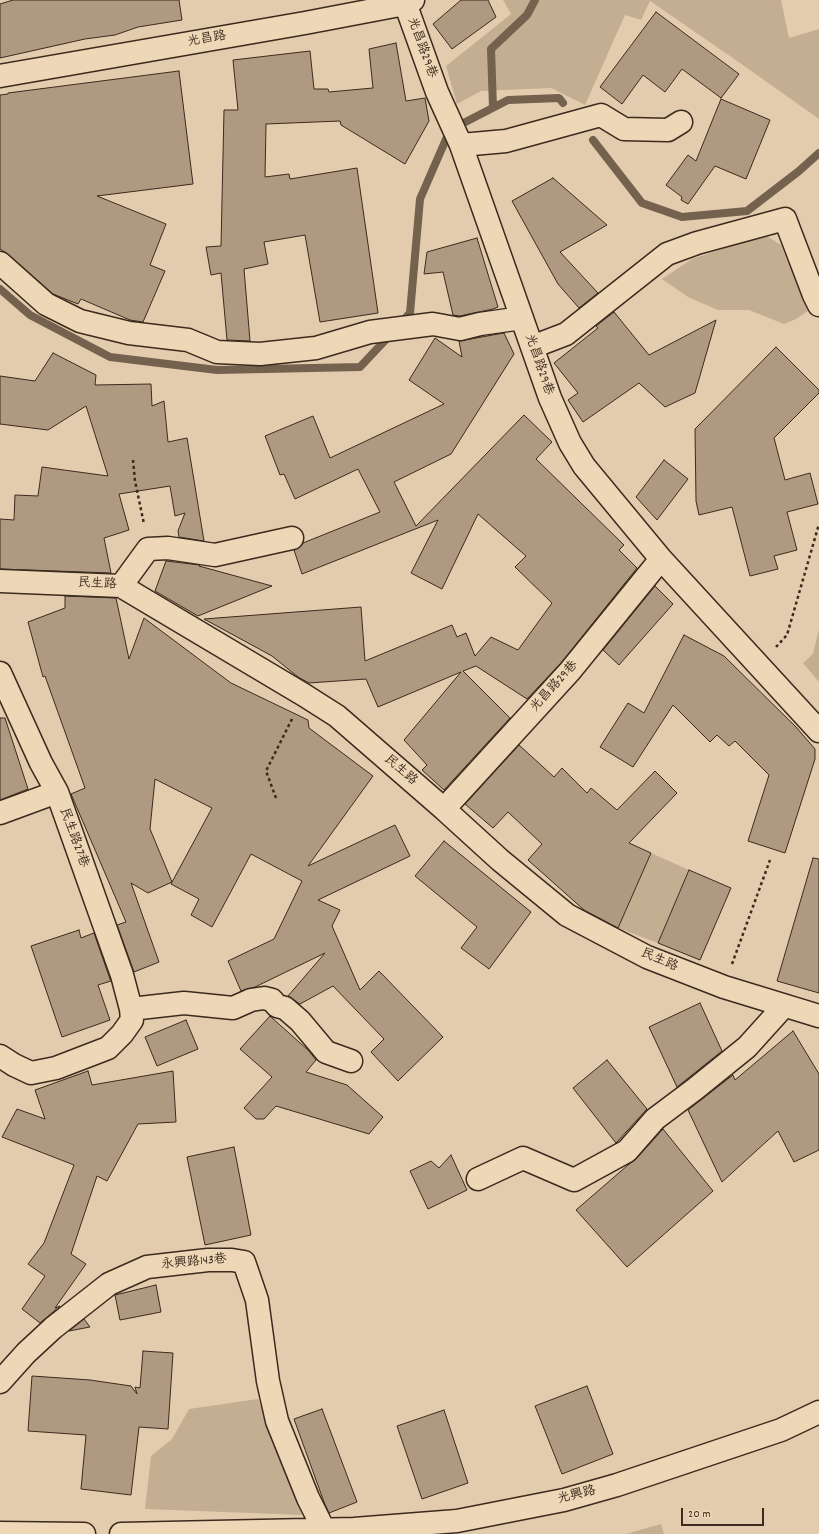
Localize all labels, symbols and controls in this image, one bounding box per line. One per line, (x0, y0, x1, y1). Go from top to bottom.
street label: 光昌路29巷 (403, 15, 439, 81)
street label: 光昌路 (186, 29, 228, 51)
street label: 光昌路29巷 (520, 332, 556, 398)
street label: 民生路 (77, 576, 117, 594)
street label: 光昌路29巷 (528, 658, 582, 716)
street label: 民生路 (380, 752, 420, 790)
street label: 民生路27巷 (55, 806, 91, 870)
street label: 民生路 (638, 946, 680, 976)
street label: 永興路143巷 (160, 1252, 228, 1274)
street label: 光興路 (556, 1484, 598, 1508)
scale bar (683, 1500, 766, 1526)
text: 20 m (688, 1506, 711, 1523)

